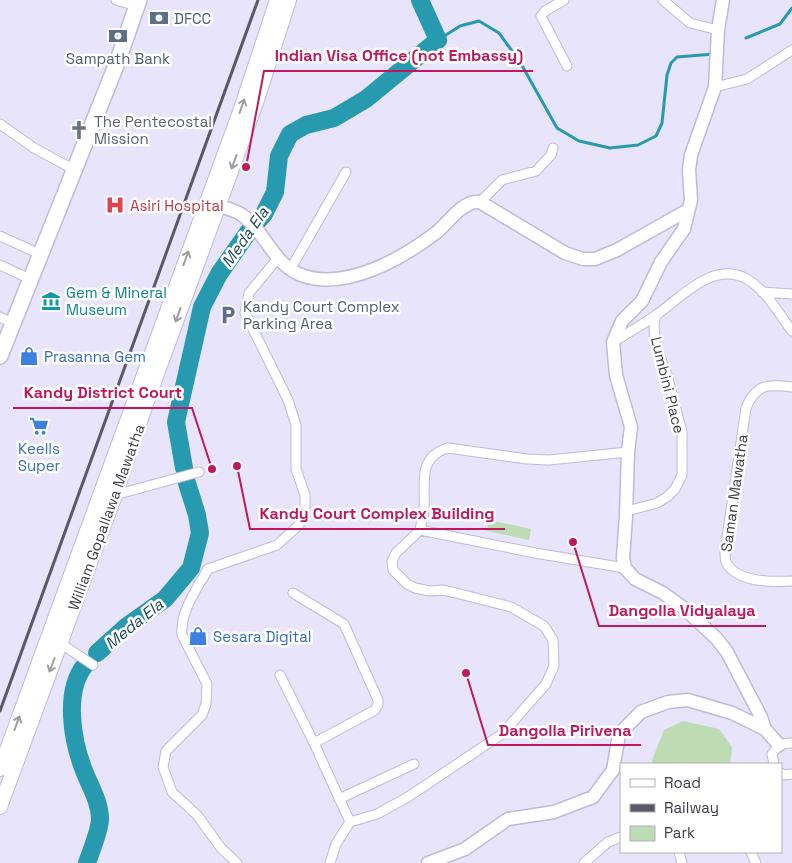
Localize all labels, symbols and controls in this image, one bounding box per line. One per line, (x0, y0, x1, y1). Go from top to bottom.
bank icon: DFCC (148, 7, 170, 29)
place label: DFCC (174, 9, 211, 28)
bank icon: Sampath Bank (107, 25, 129, 47)
callout: Indian Visa Office (not Embassy) (264, 40, 533, 71)
text: Indian Visa Office (not Embassy) (275, 45, 523, 66)
place label: Sampath Bank (66, 49, 170, 68)
one-way arrow (237, 98, 247, 114)
place label: The Pentecostal Mission (94, 112, 212, 148)
church icon: The Pentecostal Mission (68, 119, 90, 141)
one-way arrow (229, 154, 238, 169)
hospital icon: Asiri Hospital (104, 194, 126, 216)
place label: Asiri Hospital (130, 196, 224, 215)
water label: Meda Ela (217, 202, 274, 271)
one-way arrow (182, 251, 191, 266)
place label: Gem & Mineral Museum (66, 283, 167, 319)
museum icon: Gem & Mineral Museum (40, 290, 62, 312)
place label: Kandy Court Complex Parking Area (243, 297, 400, 333)
parking icon: Kandy Court Complex Parking Area (217, 304, 239, 326)
one-way arrow (173, 306, 182, 322)
street label: Lumbini Place (647, 335, 689, 436)
shop icon: Prasanna Gem (18, 345, 40, 367)
place label: Prasanna Gem (44, 347, 146, 366)
callout: Kandy District Court (13, 377, 192, 408)
text: Kandy District Court (24, 382, 182, 403)
supermarket icon: Keells Super (28, 415, 50, 437)
street label: William Gopallawa Mawatha (63, 421, 149, 613)
street label: Saman Mawatha (716, 433, 752, 553)
place label: Keells Super (18, 439, 61, 475)
callout: Kandy Court Complex Building (250, 498, 505, 529)
text: Kandy Court Complex Building (260, 503, 494, 524)
water label: Meda Ela (101, 594, 168, 654)
callout: Dangolla Vidyalaya (599, 595, 766, 626)
text: Dangolla Vidyalaya (608, 600, 756, 621)
shop icon: Sesara Digital (187, 625, 209, 647)
place label: Sesara Digital (213, 627, 312, 646)
one-way arrow (47, 657, 56, 672)
callout: Dangolla Pirivena (488, 714, 641, 745)
one-way arrow (13, 716, 22, 732)
text: Dangolla Pirivena (499, 720, 631, 741)
legend (620, 763, 782, 853)
text: Road (664, 773, 701, 792)
text: Railway (664, 798, 719, 817)
text: Park (664, 823, 695, 842)

